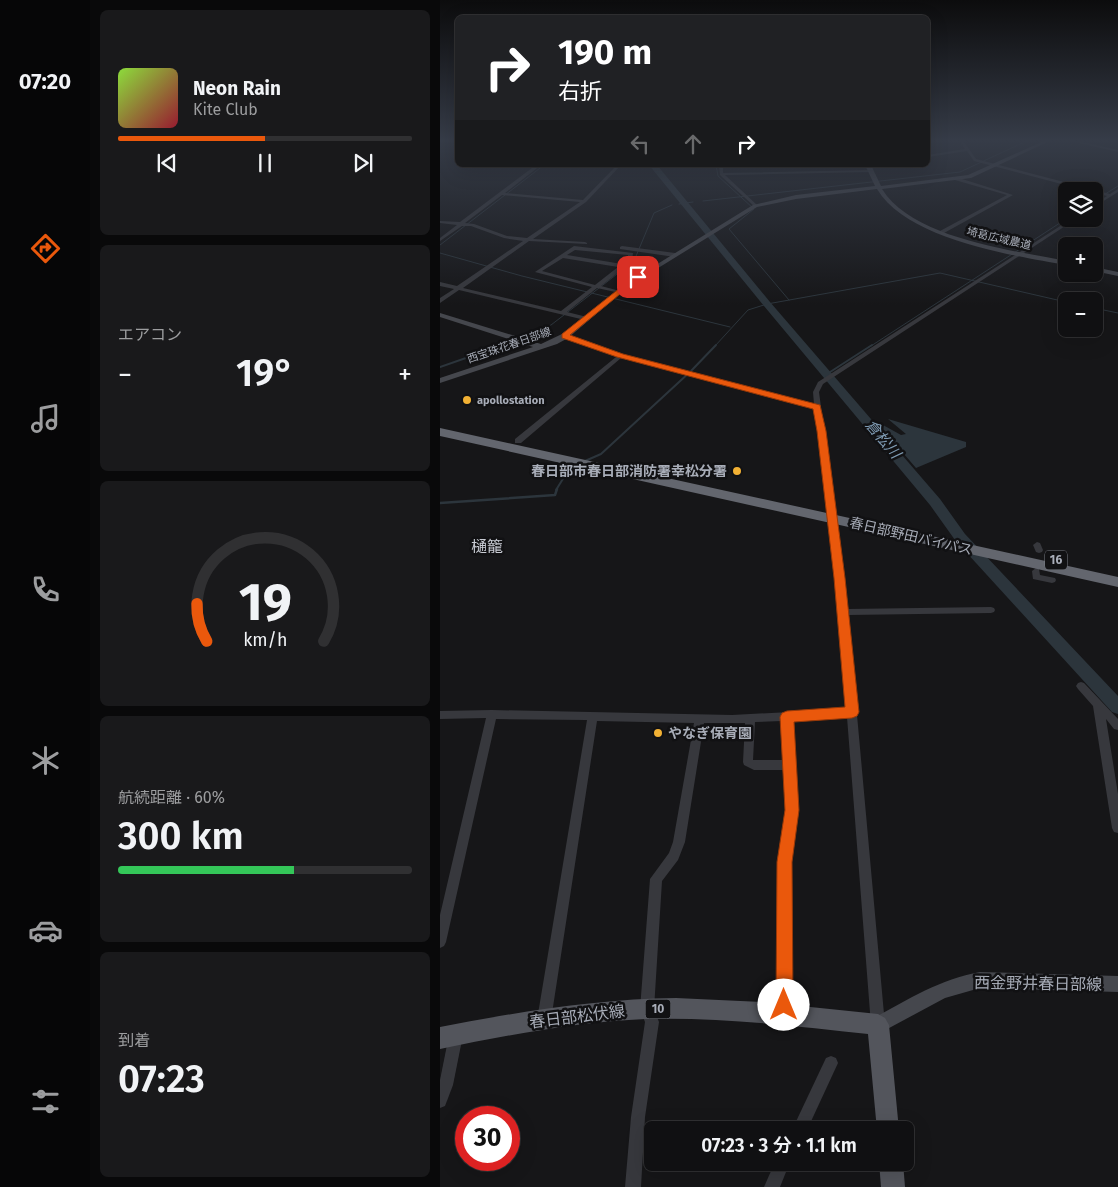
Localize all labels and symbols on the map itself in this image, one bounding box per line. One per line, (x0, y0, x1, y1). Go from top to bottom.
street label: 埼葛広域農道 (965, 225, 1033, 252)
pin (617, 256, 659, 298)
street label: 西宝珠花春日部線 (465, 325, 553, 366)
marker: apollostation (461, 394, 473, 406)
place label: apollostation (477, 394, 545, 407)
water label: 倉松川 (862, 416, 906, 464)
place label: 春日部市春日部消防署幸松分署 (531, 463, 727, 480)
marker: 春日部市春日部消防署幸松分署 (731, 465, 743, 477)
street label: 春日部野田バイパス (848, 514, 974, 559)
district label: 樋籠 (471, 537, 503, 556)
road number: 16 (1045, 550, 1067, 570)
place label: やなぎ保育園 (668, 725, 752, 742)
marker: やなぎ保育園 (652, 727, 664, 739)
street label: 西金野井春日部線 (974, 973, 1102, 994)
position arrow (757, 978, 809, 1030)
road number: 10 (646, 1000, 670, 1019)
street label: 春日部松伏線 (528, 1001, 626, 1032)
speed limit sign: 30 (455, 1106, 520, 1171)

